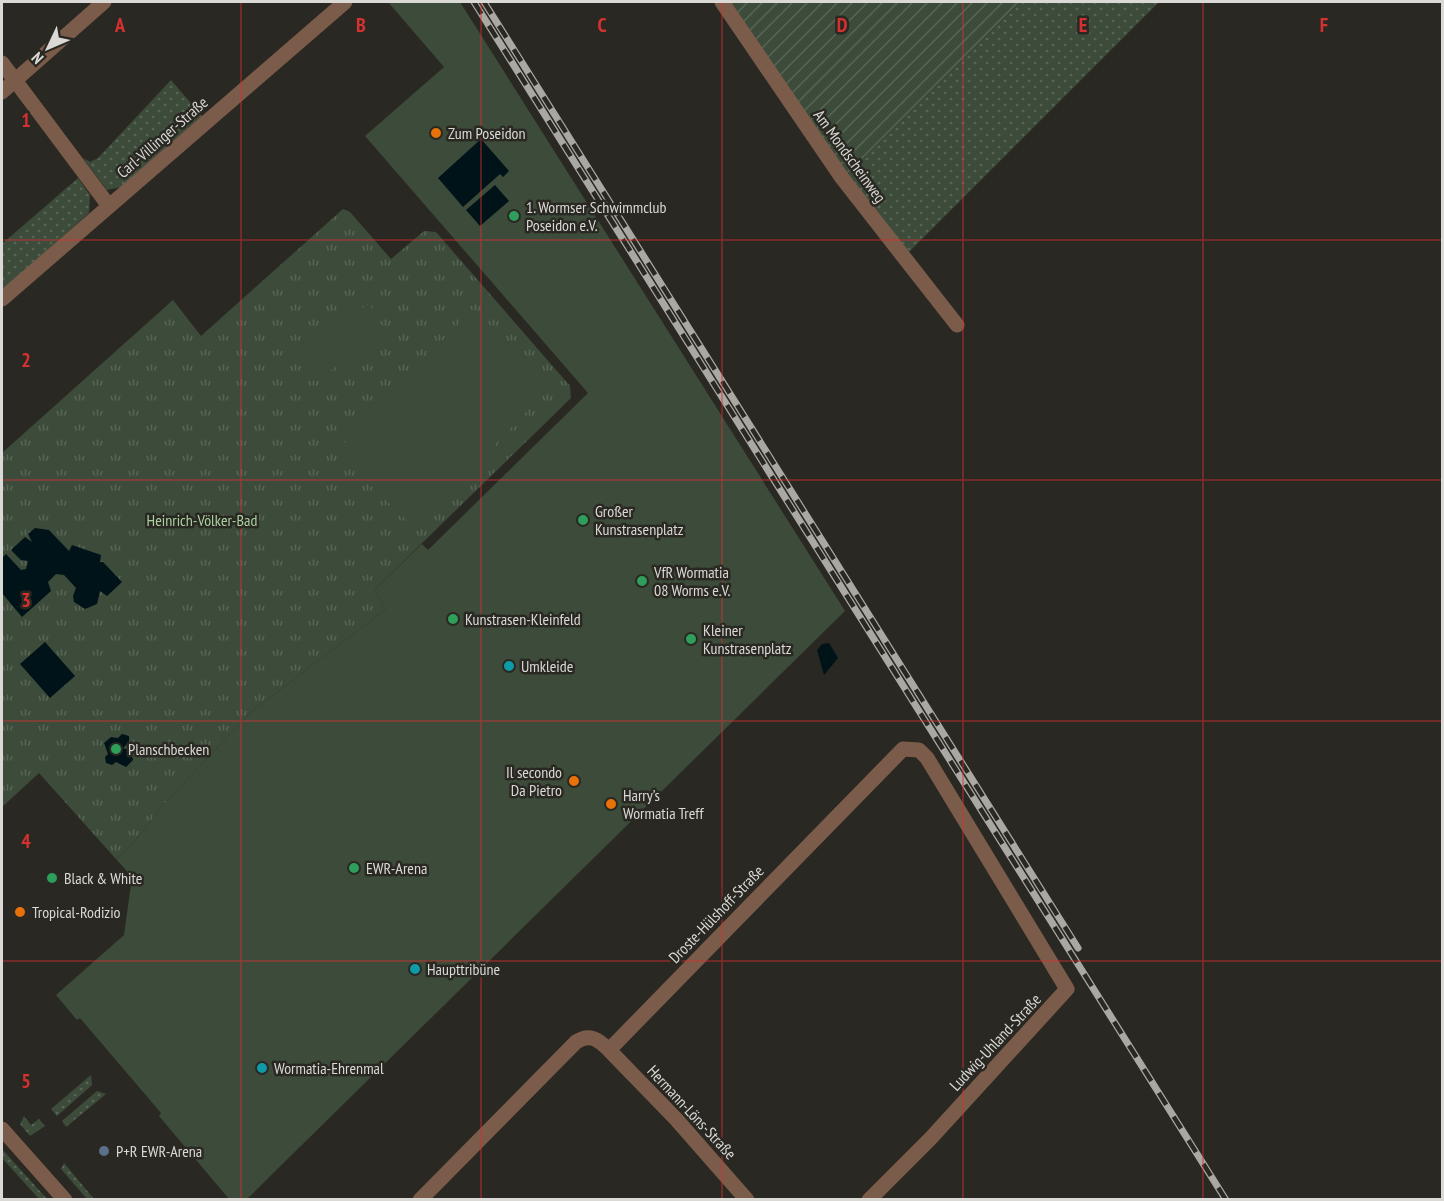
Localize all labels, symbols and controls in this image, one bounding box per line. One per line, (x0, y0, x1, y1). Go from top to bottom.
text: A (114, 12, 126, 38)
text: B (356, 12, 366, 38)
text: C (597, 12, 607, 38)
text: D (837, 12, 848, 38)
text: E (1079, 12, 1087, 38)
text: F (1320, 12, 1328, 38)
north arrow (18, 18, 78, 78)
text: N (27, 48, 47, 68)
street label: Carl-Villinger-Straße (112, 92, 212, 182)
street label: Am Mondscheinweg (809, 105, 891, 207)
text: 1 (21, 107, 31, 133)
place label: Zum Poseidon (448, 123, 526, 143)
marker: Zum Poseidon (429, 126, 443, 140)
place label: 1. Wormser Schwimmclub Poseidon e.V. (526, 197, 667, 235)
marker: 1. Wormser Schwimmclub Poseidon e.V. (507, 209, 521, 223)
text: 2 (21, 347, 31, 373)
place label: Großer Kunstrasenplatz (595, 501, 684, 539)
park label: Heinrich-Völker-Bad (147, 510, 257, 530)
marker: Großer Kunstrasenplatz (576, 513, 590, 527)
place label: VfR Wormatia 08 Worms e.V. (653, 562, 731, 600)
marker: VfR Wormatia 08 Worms e.V. (635, 574, 649, 588)
text: 3 (21, 587, 31, 613)
place label: Kunstrasen-Kleinfeld (465, 609, 581, 629)
marker: Kunstrasen-Kleinfeld (446, 612, 460, 626)
place label: Kleiner Kunstrasenplatz (703, 620, 792, 658)
marker: Kleiner Kunstrasenplatz (684, 632, 698, 646)
place label: Umkleide (521, 656, 573, 676)
marker: Umkleide (502, 659, 516, 673)
place label: Planschbecken (128, 739, 209, 759)
marker: Planschbecken (109, 742, 123, 756)
place label: Il secondo Da Pietro (506, 762, 562, 800)
marker: Il secondo Da Pietro (567, 774, 581, 788)
place label: Harry’s Wormatia Treff (623, 785, 704, 823)
marker: Harry’s Wormatia Treff (604, 797, 618, 811)
text: 4 (21, 828, 31, 854)
place label: EWR-Arena (366, 858, 427, 878)
marker: EWR-Arena (347, 861, 361, 875)
street label: Droste-Hülshoff-Straße (664, 861, 768, 967)
place label: Black & White (64, 868, 142, 888)
marker: Black & White (45, 871, 59, 885)
place label: Tropical-Rodizio (32, 902, 121, 922)
marker: Tropical-Rodizio (13, 905, 27, 919)
place label: Haupttribüne (427, 959, 500, 979)
marker: Haupttribüne (408, 962, 422, 976)
street label: Ludwig-Uhland-Straße (945, 989, 1045, 1095)
place label: Wormatia-Ehrenmal (274, 1058, 384, 1078)
marker: Wormatia-Ehrenmal (255, 1061, 269, 1075)
street label: Hermann-Löns-Straße (643, 1061, 741, 1163)
text: 5 (21, 1068, 31, 1094)
place label: P+R EWR-Arena (116, 1141, 202, 1161)
marker: P+R EWR-Arena (97, 1144, 111, 1158)

